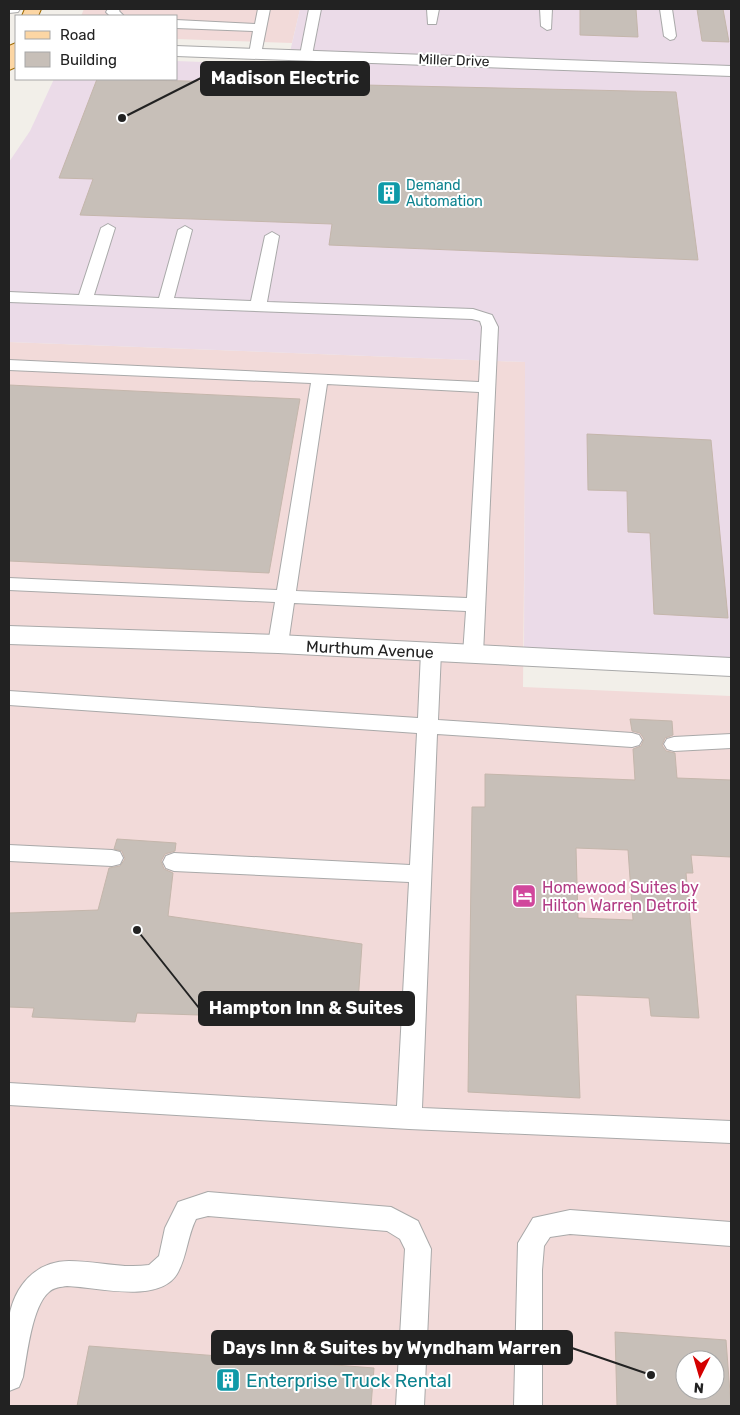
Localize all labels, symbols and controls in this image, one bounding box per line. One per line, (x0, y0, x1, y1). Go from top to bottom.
legend (15, 15, 178, 80)
text: Road (60, 26, 96, 44)
text: Building (60, 51, 117, 69)
street label: Miller Drive (418, 51, 490, 70)
callout: Madison Electric (201, 62, 369, 95)
text: Madison Electric (211, 67, 360, 89)
place label: Demand Automation (406, 177, 483, 210)
building icon: Demand Automation (376, 180, 402, 206)
street label: Murthum Avenue (306, 637, 434, 662)
place label: Homewood Suites by Hilton Warren Detroit (542, 878, 699, 915)
hotel icon: Homewood Suites by Hilton Warren Detroit (511, 883, 537, 909)
callout: Hampton Inn & Suites (199, 992, 414, 1025)
text: Hampton Inn & Suites (209, 997, 403, 1019)
callout: Days Inn & Suites by Wyndham Warren (212, 1331, 572, 1364)
text: Days Inn & Suites by Wyndham Warren (223, 1337, 561, 1359)
north arrow (675, 1350, 725, 1400)
building icon: Enterprise Truck Rental (215, 1367, 241, 1393)
place label: Enterprise Truck Rental (246, 1369, 452, 1392)
text: N (693, 1379, 705, 1396)

